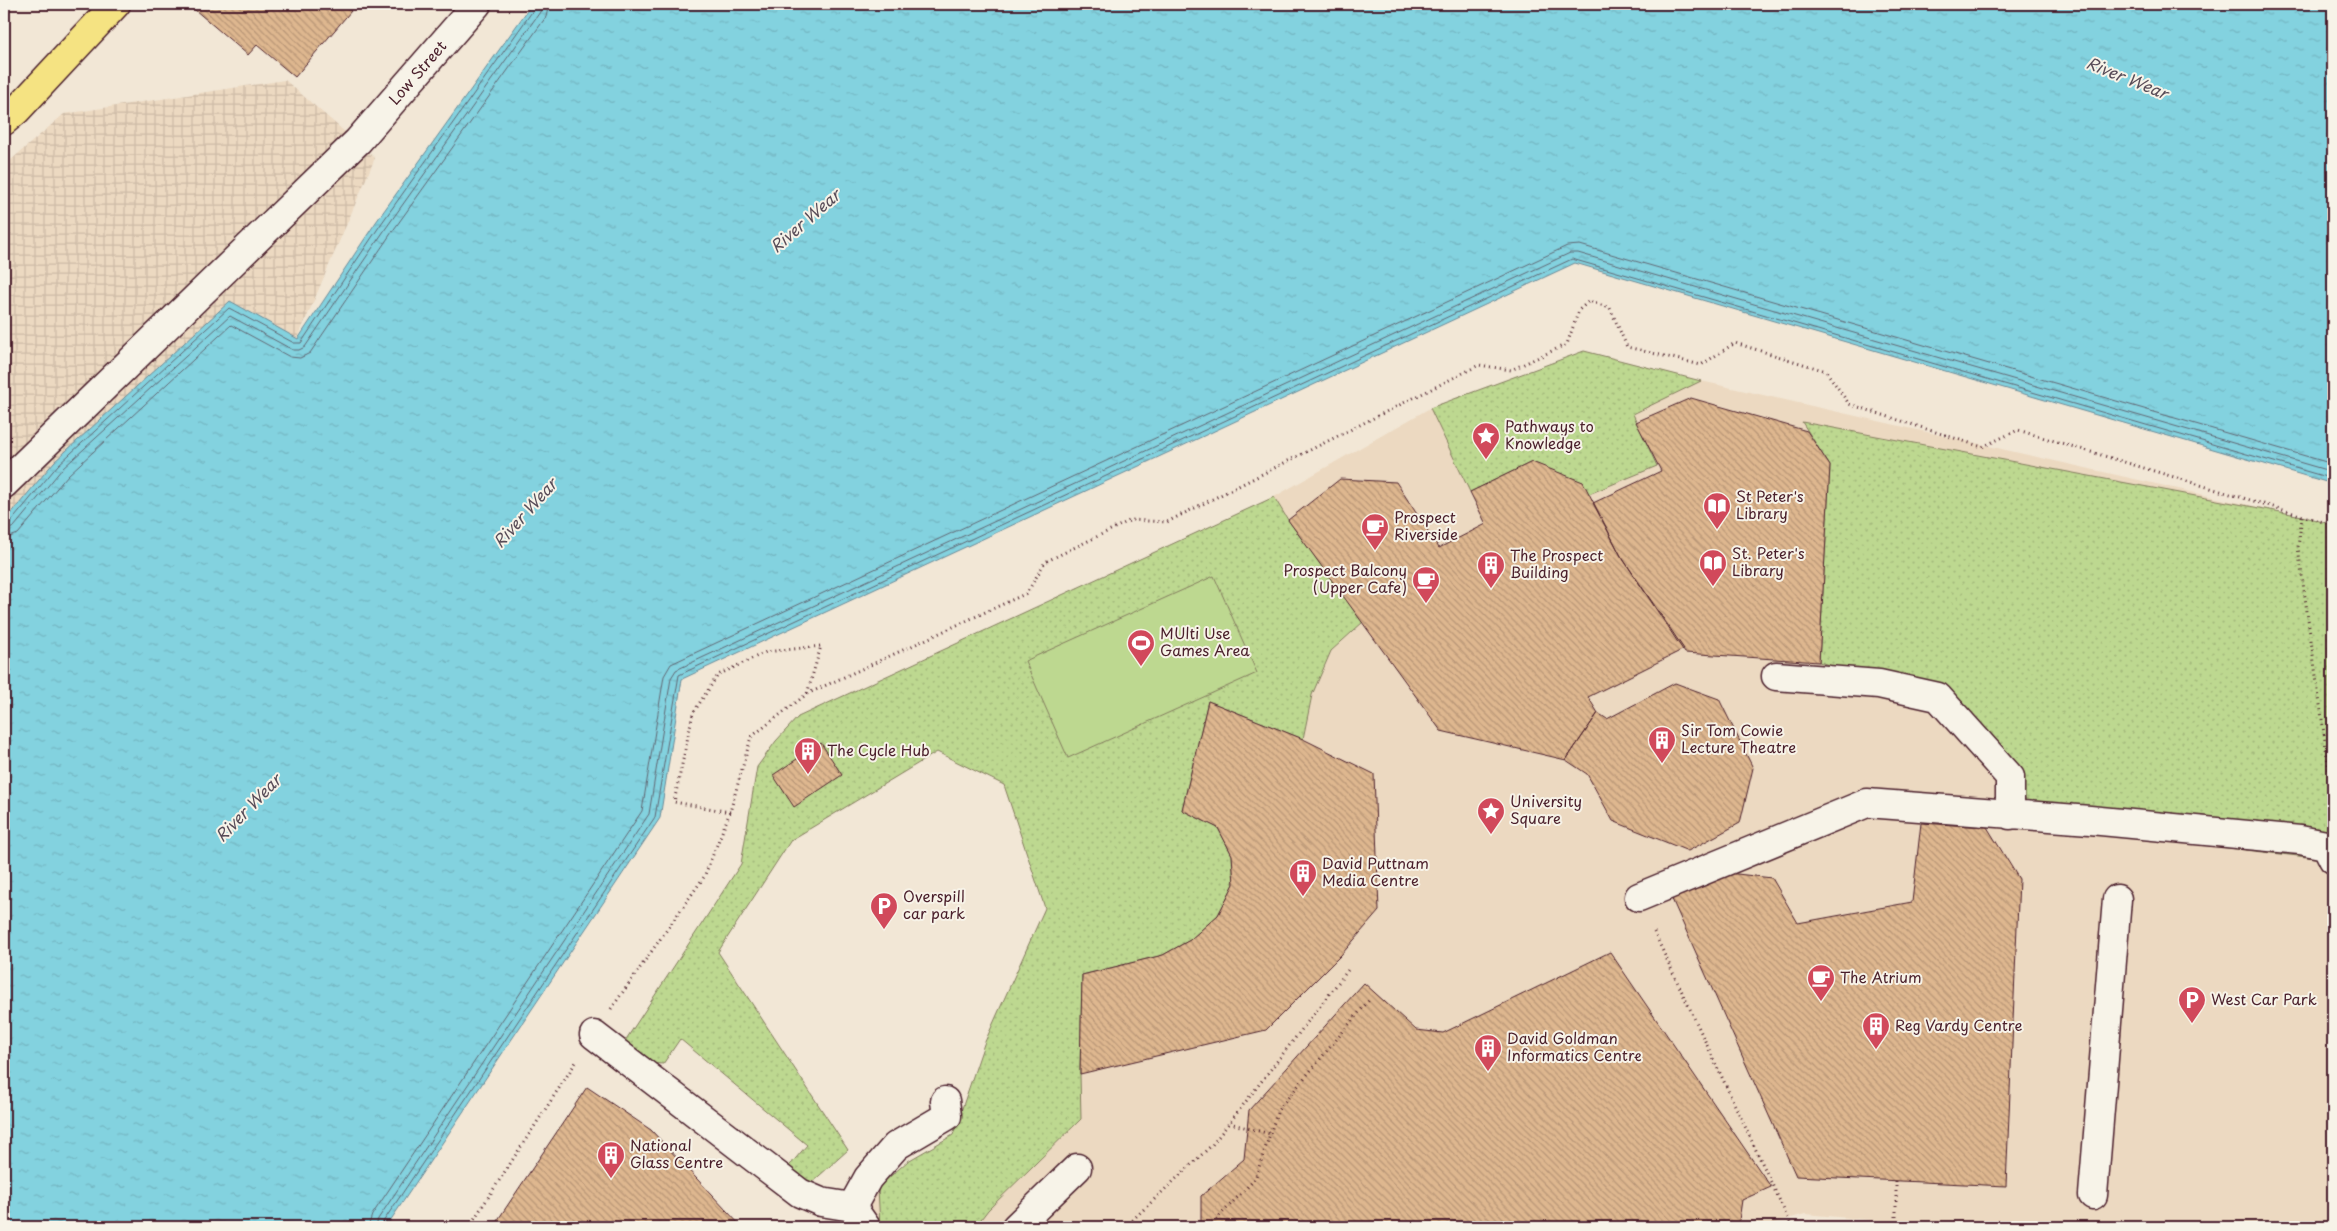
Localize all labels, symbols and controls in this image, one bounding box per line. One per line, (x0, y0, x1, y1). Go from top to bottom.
street label: Low Street (382, 35, 451, 109)
water label: River Wear (2083, 50, 2174, 105)
water label: River Wear (764, 181, 847, 257)
place label: Pathways to Knowledge (1505, 414, 1594, 454)
place icon: Pathways to Knowledge (1471, 421, 1501, 460)
water label: River Wear (487, 470, 564, 552)
place label: St Peter's Library (1736, 484, 1804, 524)
library icon: St Peter's Library (1702, 491, 1732, 530)
place label: Prospect Riverside (1394, 505, 1458, 545)
cafe icon: Prospect Riverside (1360, 512, 1390, 551)
place label: St. Peter's Library (1732, 541, 1805, 581)
place label: The Prospect Building (1510, 543, 1603, 583)
library icon: St. Peter's Library (1698, 548, 1728, 587)
building icon: The Prospect Building (1476, 550, 1506, 589)
place label: Prospect Balcony (Upper Cafe) (1283, 558, 1407, 598)
cafe icon: Prospect Balcony (Upper Cafe) (1411, 565, 1441, 604)
place label: MUlti Use Games Area (1160, 621, 1250, 661)
sports icon: MUlti Use Games Area (1126, 628, 1156, 667)
place label: Sir Tom Cowie Lecture Theatre (1681, 718, 1796, 758)
building icon: Sir Tom Cowie Lecture Theatre (1647, 725, 1677, 764)
building icon: The Cycle Hub (793, 736, 823, 775)
place label: The Cycle Hub (827, 738, 930, 761)
water label: River Wear (209, 766, 288, 847)
place label: University Square (1510, 789, 1582, 829)
place icon: University Square (1476, 796, 1506, 835)
place label: David Puttnam Media Centre (1322, 851, 1429, 891)
building icon: David Puttnam Media Centre (1288, 858, 1318, 897)
place label: Overspill car park (903, 884, 965, 924)
parking icon: Overspill car park (869, 891, 899, 930)
cafe icon: The Atrium (1806, 963, 1836, 1002)
place label: The Atrium (1840, 965, 1922, 988)
parking icon: West Car Park (2177, 985, 2207, 1024)
place label: West Car Park (2211, 987, 2317, 1010)
building icon: Reg Vardy Centre (1861, 1011, 1891, 1050)
place label: Reg Vardy Centre (1895, 1013, 2023, 1036)
place label: David Goldman Informatics Centre (1507, 1026, 1642, 1066)
building icon: David Goldman Informatics Centre (1473, 1033, 1503, 1072)
place label: National Glass Centre (630, 1133, 723, 1173)
building icon: National Glass Centre (596, 1140, 626, 1179)

